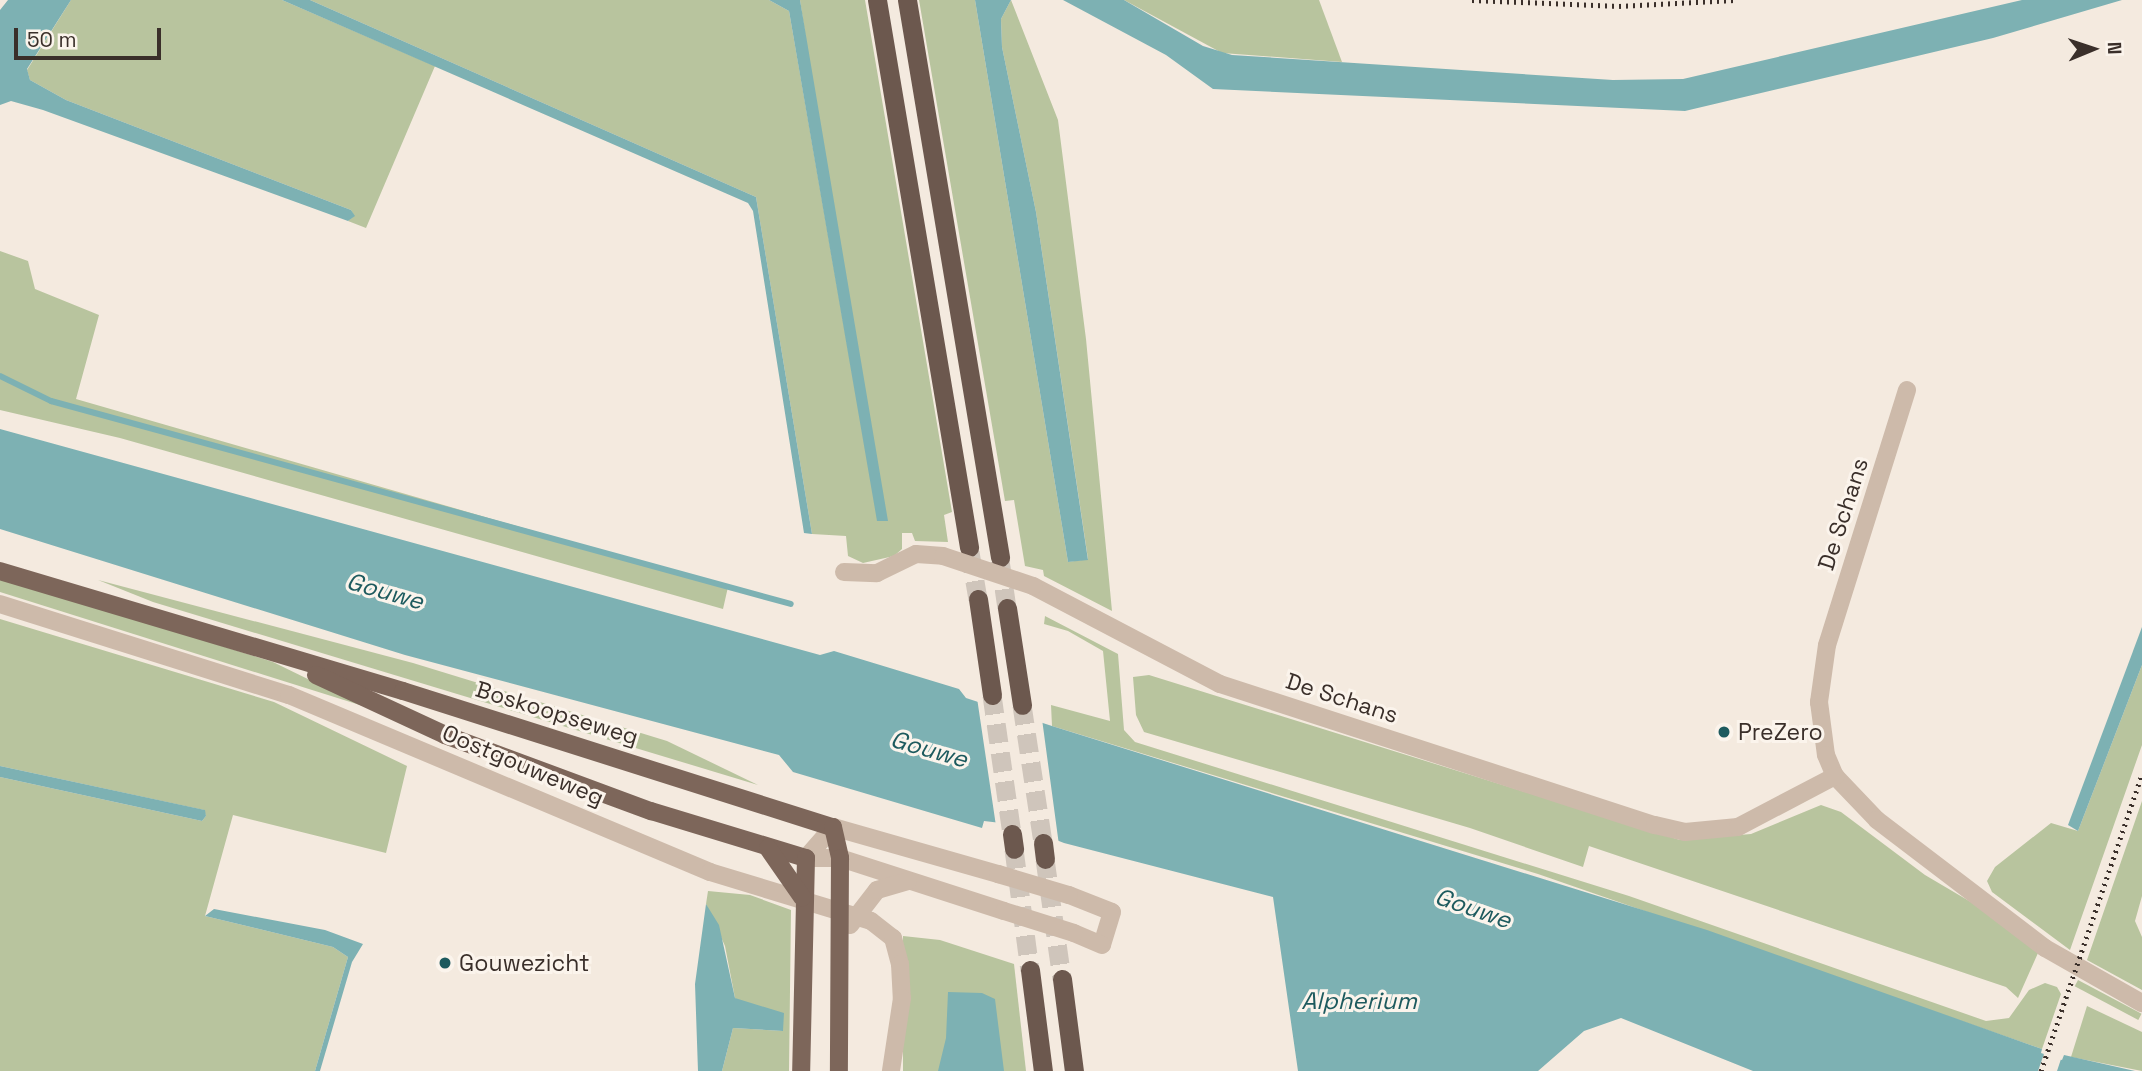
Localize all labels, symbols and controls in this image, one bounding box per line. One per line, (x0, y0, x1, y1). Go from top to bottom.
scale bar (18, 14, 164, 58)
north arrow (2058, 14, 2128, 84)
text: 50 m (27, 26, 77, 53)
text: N (2102, 41, 2127, 55)
street label: De Schans (1812, 454, 1874, 574)
water label: Gouwe (343, 566, 427, 616)
street label: De Schans (1282, 667, 1402, 729)
street label: Boskoopseweg (472, 675, 642, 751)
place label: PreZero (1738, 718, 1823, 746)
street label: Oostgouweweg (438, 719, 608, 811)
water label: Gouwe (887, 724, 971, 774)
marker: PreZero (1716, 724, 1732, 740)
water label: Gouwe (1431, 882, 1515, 934)
place label: Gouwezicht (459, 949, 590, 977)
marker: Gouwezicht (437, 955, 453, 971)
water label: Alpherium (1301, 987, 1417, 1015)

